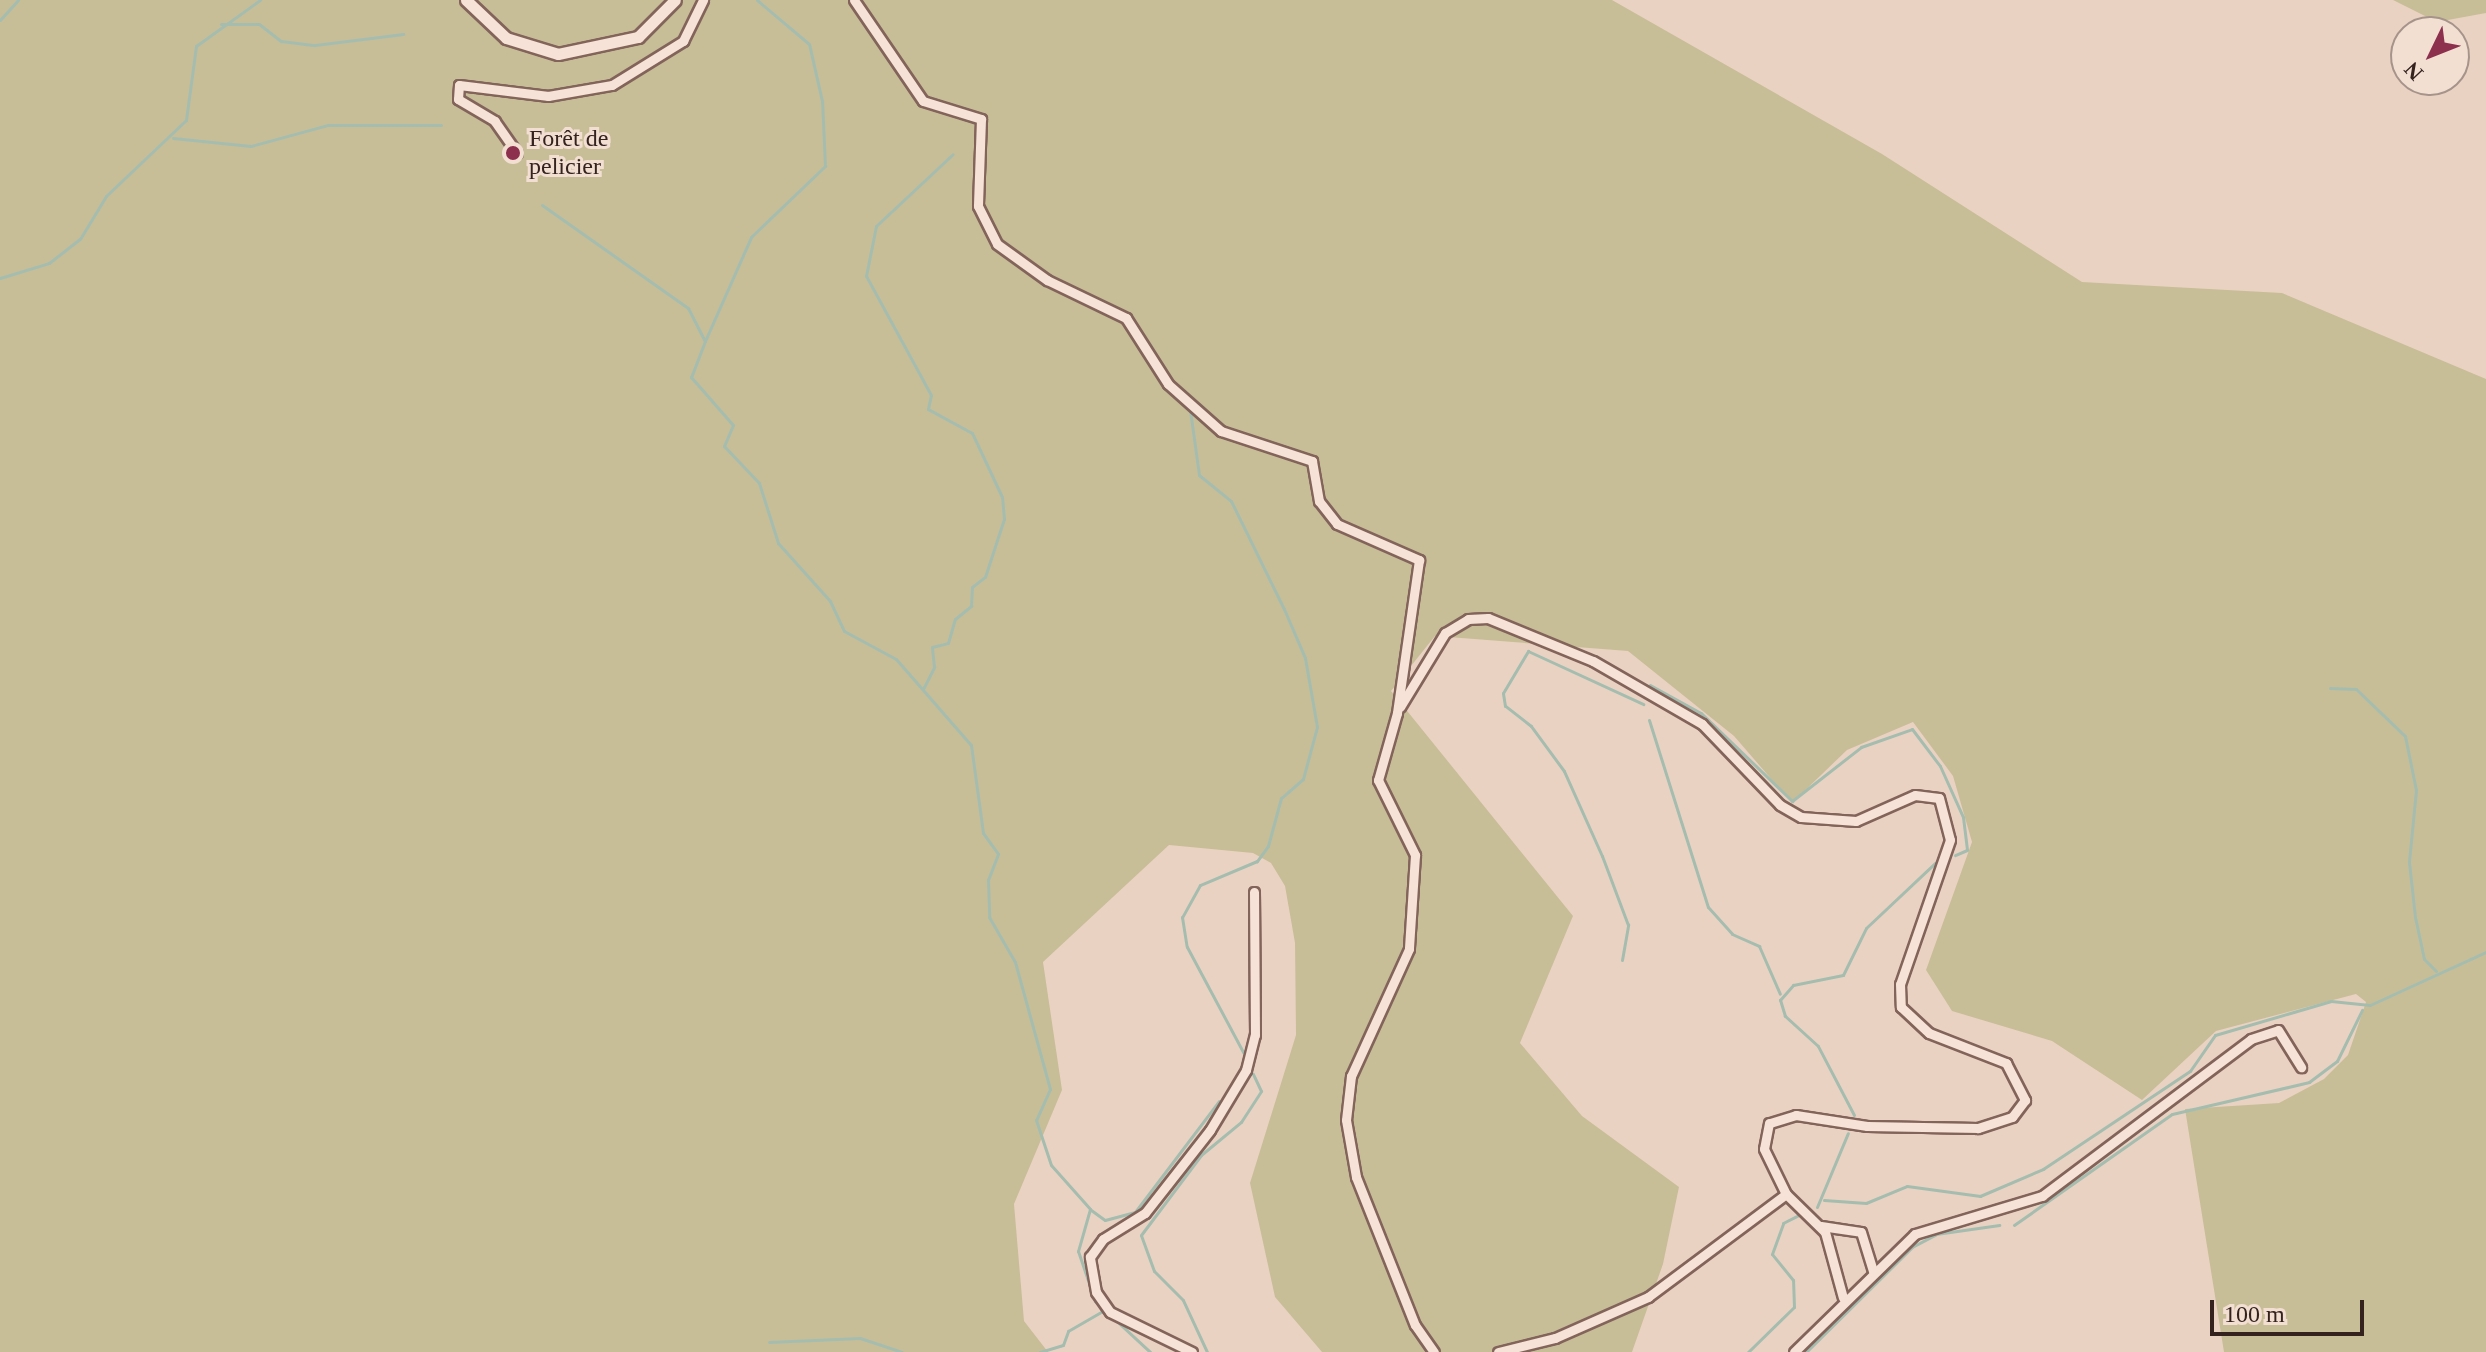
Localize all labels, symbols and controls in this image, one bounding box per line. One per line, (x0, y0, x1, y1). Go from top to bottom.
north arrow (2390, 16, 2470, 96)
text: N (2399, 57, 2428, 86)
place label: Forêt de pelicier (529, 125, 608, 181)
marker: Forêt de pelicier (504, 144, 522, 162)
scale bar (2214, 1284, 2368, 1334)
text: 100 m (2224, 1301, 2285, 1327)

